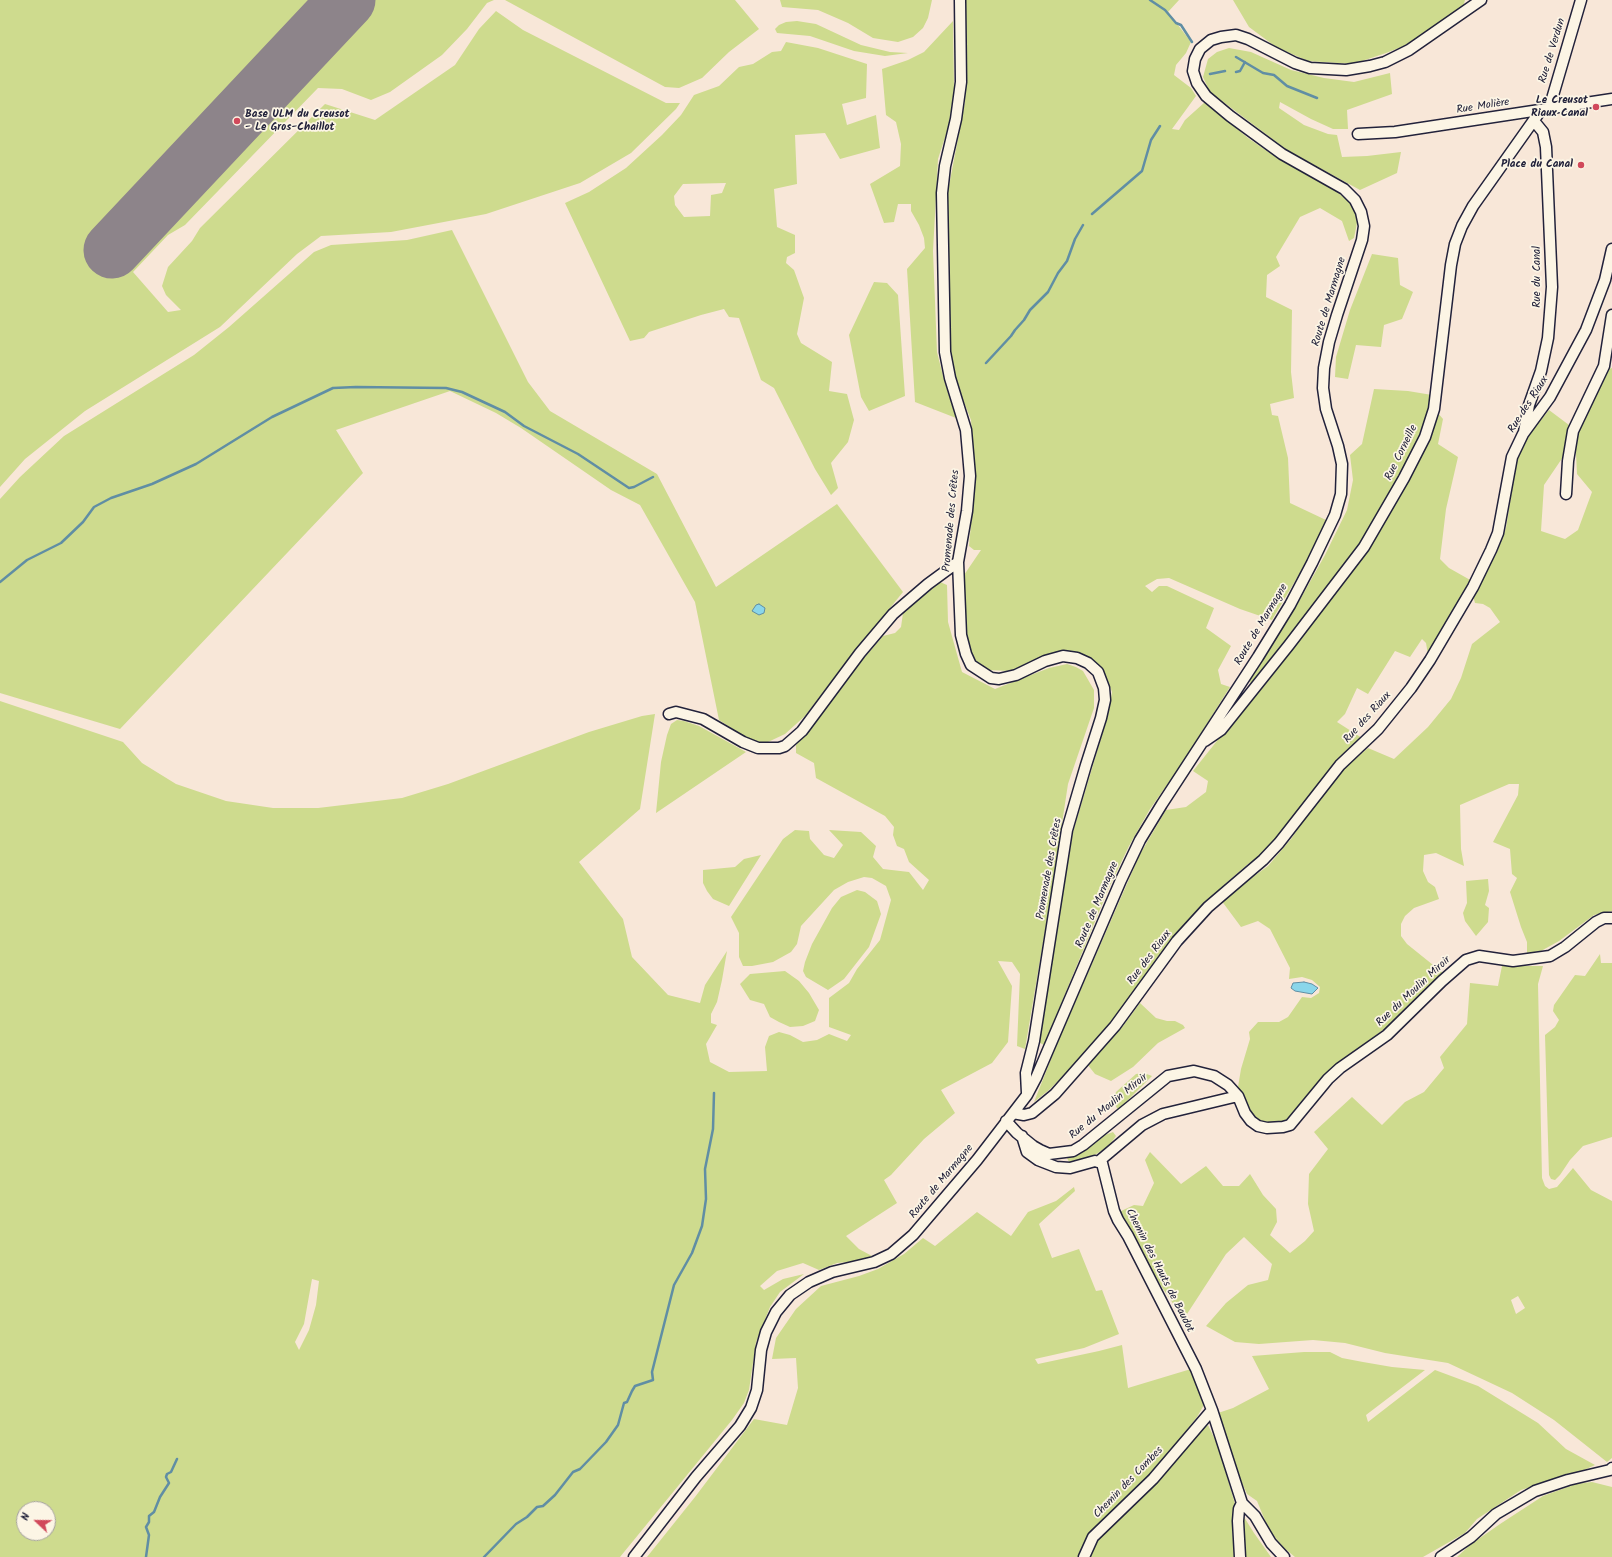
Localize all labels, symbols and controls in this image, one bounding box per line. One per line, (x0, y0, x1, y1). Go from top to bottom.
street label: Rue de Verdun (1537, 17, 1569, 85)
place label: Le Creusot Riaux Canal (1531, 94, 1588, 120)
street label: Rue Molière (1456, 96, 1510, 118)
marker: Le Creusot Riaux Canal (1591, 102, 1601, 112)
place label: Base ULM du Creusot - Le Gros-Chaillot (245, 108, 349, 134)
marker: Base ULM du Creusot - Le Gros-Chaillot (232, 116, 242, 126)
place label: Place du Canal (1501, 158, 1573, 172)
marker: Place du Canal (1576, 160, 1586, 170)
street label: Rue du Canal (1531, 246, 1545, 308)
street label: Route de Marmagne (1310, 256, 1350, 348)
street label: Rue des Riaux (1506, 374, 1552, 436)
street label: Rue Corneille (1383, 423, 1421, 483)
street label: Promenade des Crêtes (941, 469, 963, 573)
street label: Route de Marmagne (1232, 582, 1292, 668)
street label: Rue des Riaux (1341, 690, 1395, 746)
street label: Promenade des Crêtes (1035, 817, 1065, 921)
street label: Route de Marmagne (1074, 860, 1122, 950)
street label: Rue des Riaux (1125, 928, 1175, 988)
street label: Rue du Moulin Miroir (1374, 954, 1454, 1030)
street label: Rue du Moulin Miroir (1067, 1071, 1151, 1143)
street label: Route de Marmagne (907, 1142, 977, 1222)
street label: Chemin des Hauts de Baudot (1122, 1207, 1196, 1335)
street label: Chemin des Combes (1091, 1444, 1167, 1522)
north arrow (16, 1501, 56, 1541)
text: N (16, 1510, 35, 1523)

